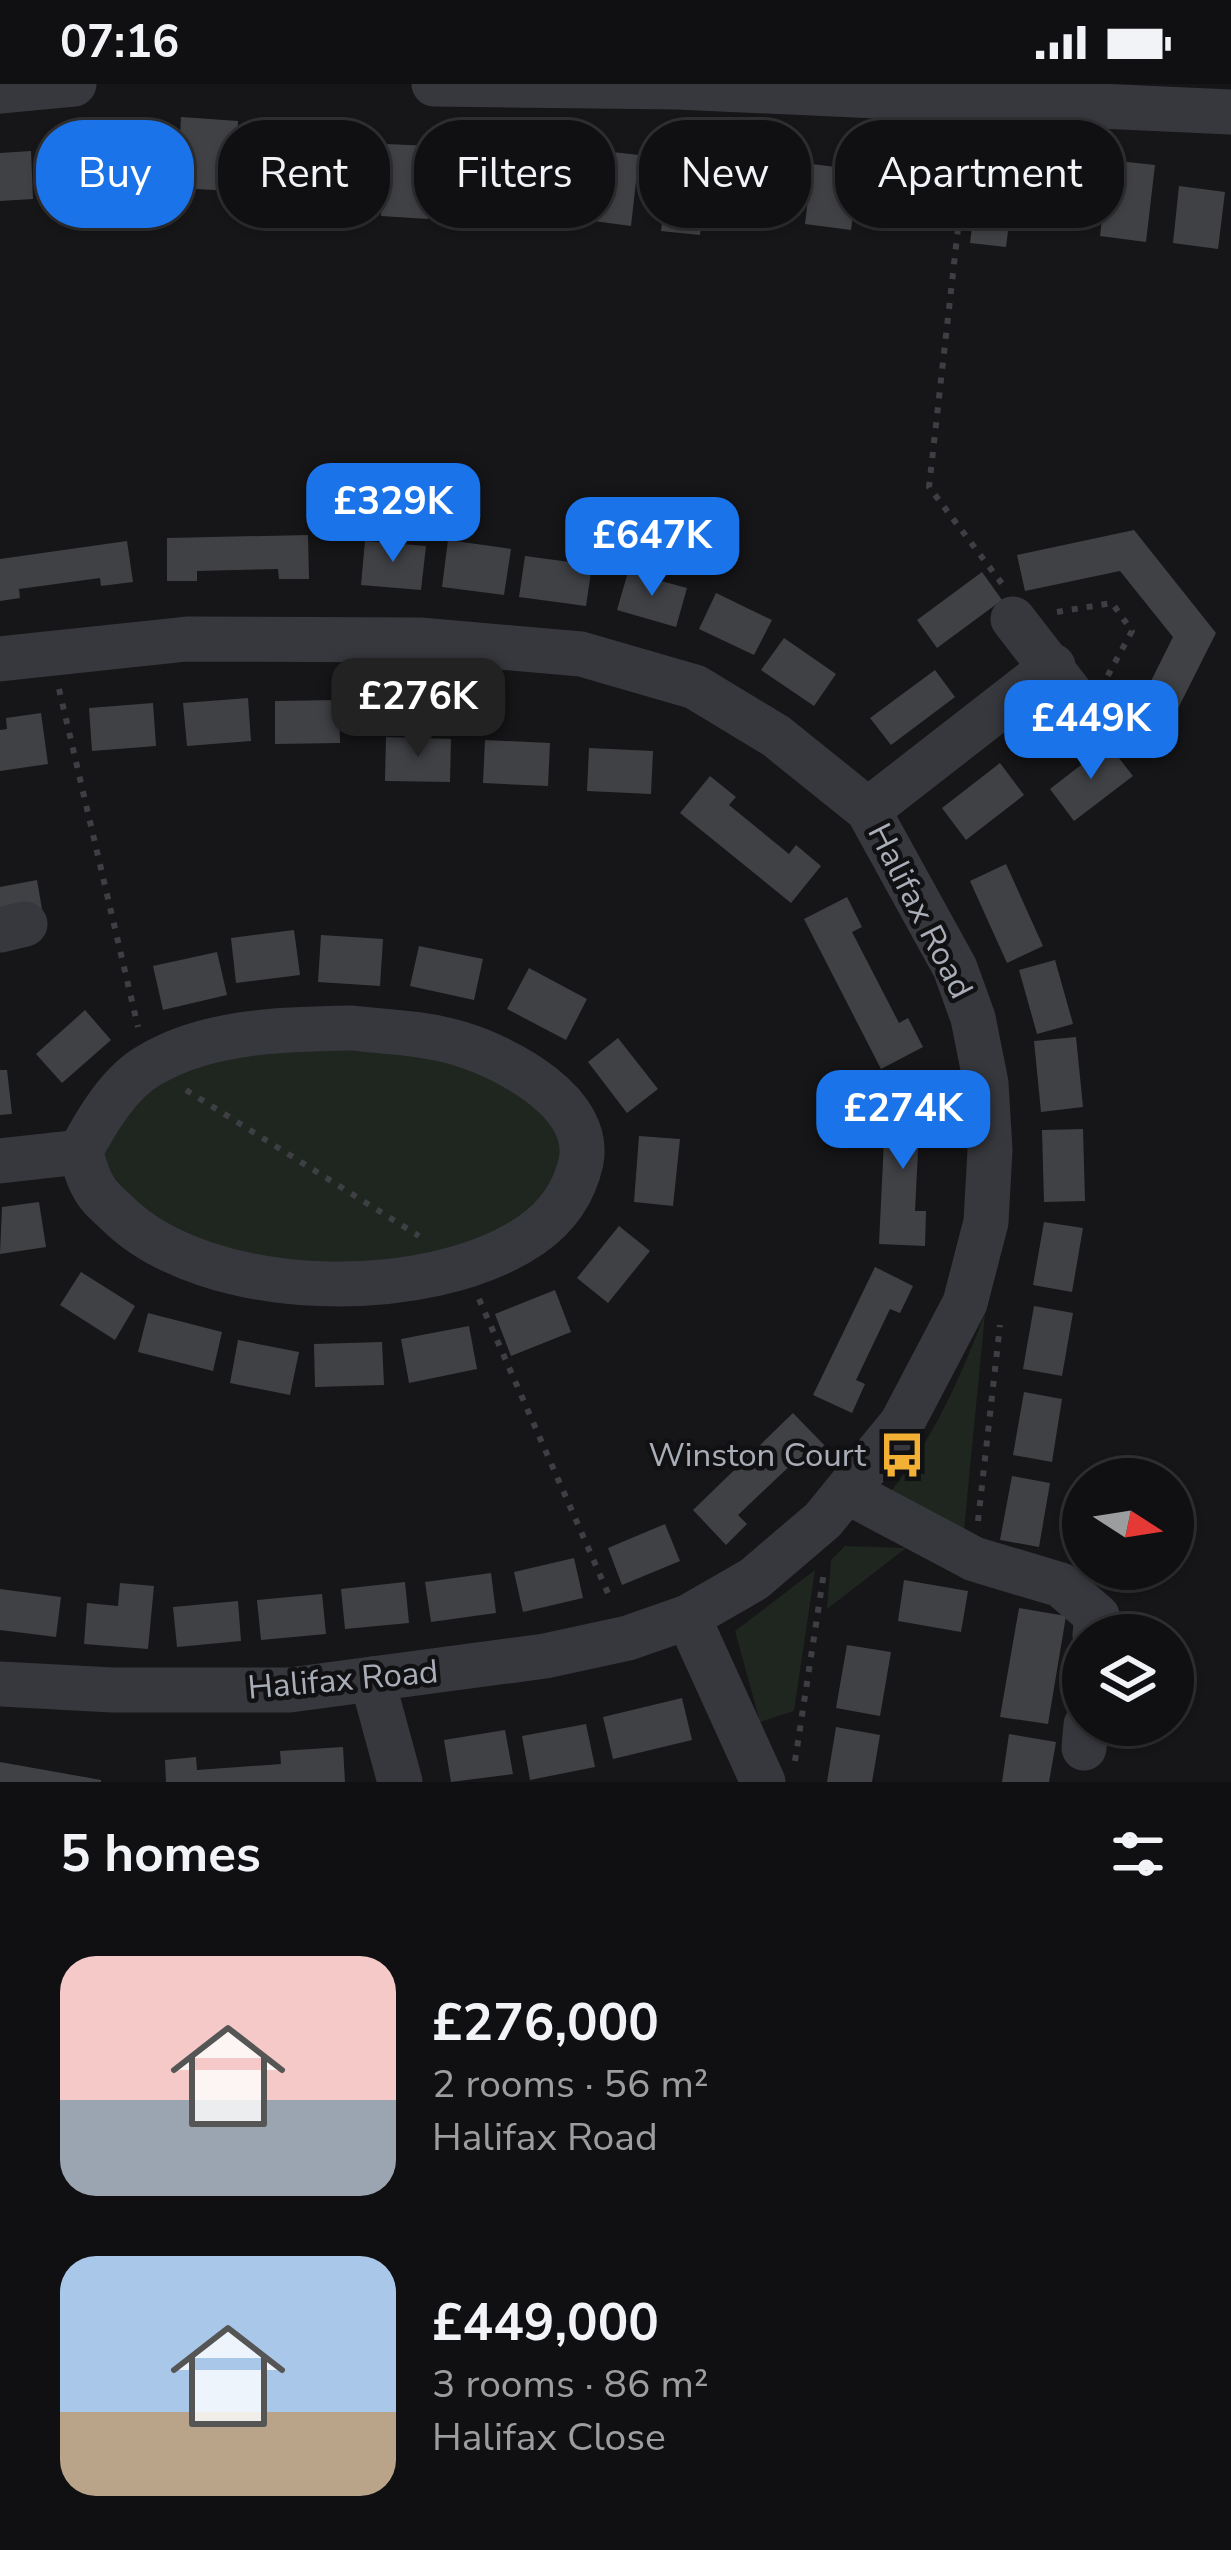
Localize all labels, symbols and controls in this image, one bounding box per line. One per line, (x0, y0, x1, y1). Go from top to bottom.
text: 07:16 (60, 12, 179, 73)
chip: Buy (36, 120, 194, 228)
chip: Rent (218, 120, 390, 228)
chip: Filters (414, 120, 615, 228)
chip: New (639, 120, 811, 228)
chip: Apartment (835, 120, 1124, 228)
pin: £329K (309, 463, 477, 565)
text: £329K (333, 475, 453, 528)
pin: £647K (568, 497, 736, 599)
text: £647K (592, 509, 712, 562)
pin: £276K (334, 658, 502, 760)
text: £276K (358, 670, 478, 723)
pin: £449K (1007, 680, 1175, 782)
text: £449K (1031, 692, 1151, 745)
street label: Halifax Road (857, 816, 983, 1006)
pin: £274K (819, 1070, 987, 1172)
text: £274K (843, 1082, 963, 1135)
bus stop icon: Winston Court (877, 1430, 927, 1480)
place label: Winston Court (648, 1433, 866, 1478)
north arrow (1062, 1458, 1194, 1590)
map controls (1062, 1458, 1194, 1746)
button: layers (1062, 1614, 1194, 1746)
street label: Halifax Road (246, 1649, 440, 1711)
text: 5 homes (60, 1819, 261, 1889)
icon: filters (1105, 1821, 1171, 1887)
text: £276,000 (432, 1988, 659, 2058)
icon: home (156, 2004, 300, 2148)
text: 2 rooms · 56 m² (432, 2058, 709, 2111)
text: Halifax Road (432, 2111, 658, 2164)
text: £449,000 (432, 2288, 659, 2358)
icon: home (156, 2304, 300, 2448)
text: 3 rooms · 86 m² (432, 2358, 709, 2411)
text: Halifax Close (432, 2411, 666, 2464)

